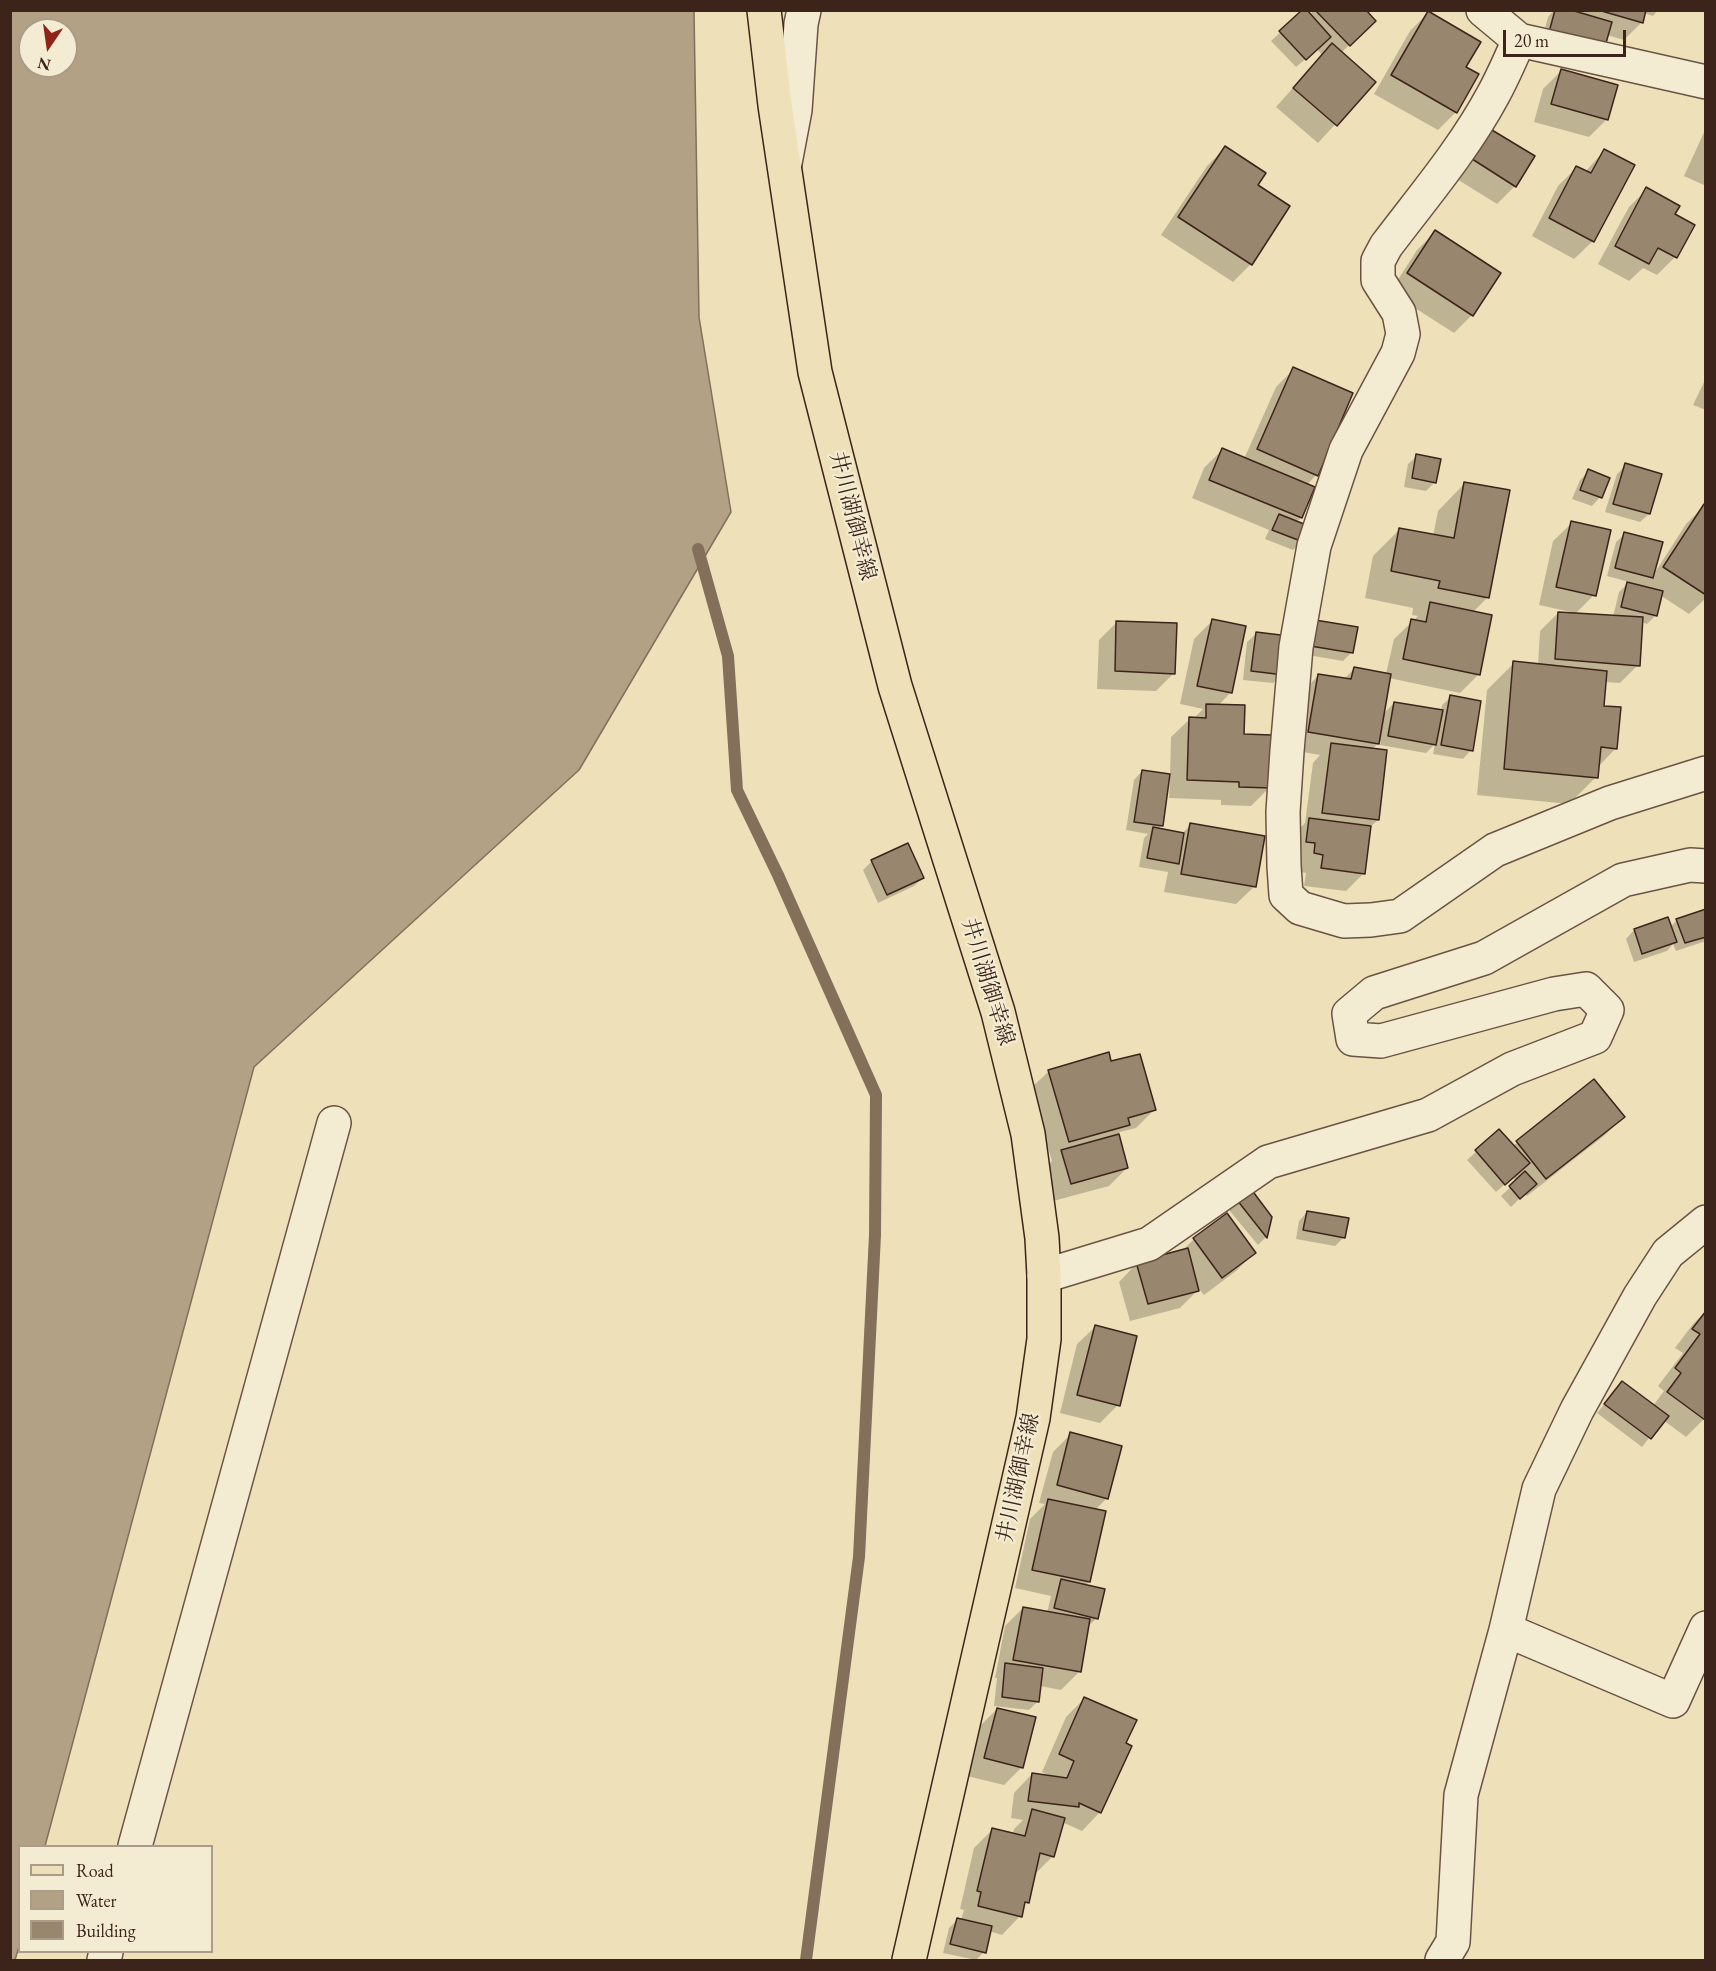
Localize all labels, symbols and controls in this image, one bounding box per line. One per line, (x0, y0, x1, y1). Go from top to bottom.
north arrow (18, 18, 78, 78)
scale bar (1506, 18, 1629, 56)
text: 20 m (1514, 29, 1549, 52)
text: N (36, 52, 53, 76)
street label: 井川湖御幸線 (823, 449, 881, 583)
street label: 井川湖御幸線 (955, 915, 1019, 1049)
street label: 井川湖御幸線 (992, 1411, 1046, 1545)
legend (18, 1845, 213, 1953)
text: Road (76, 1859, 114, 1882)
text: Water (76, 1889, 117, 1912)
text: Building (76, 1919, 136, 1942)

